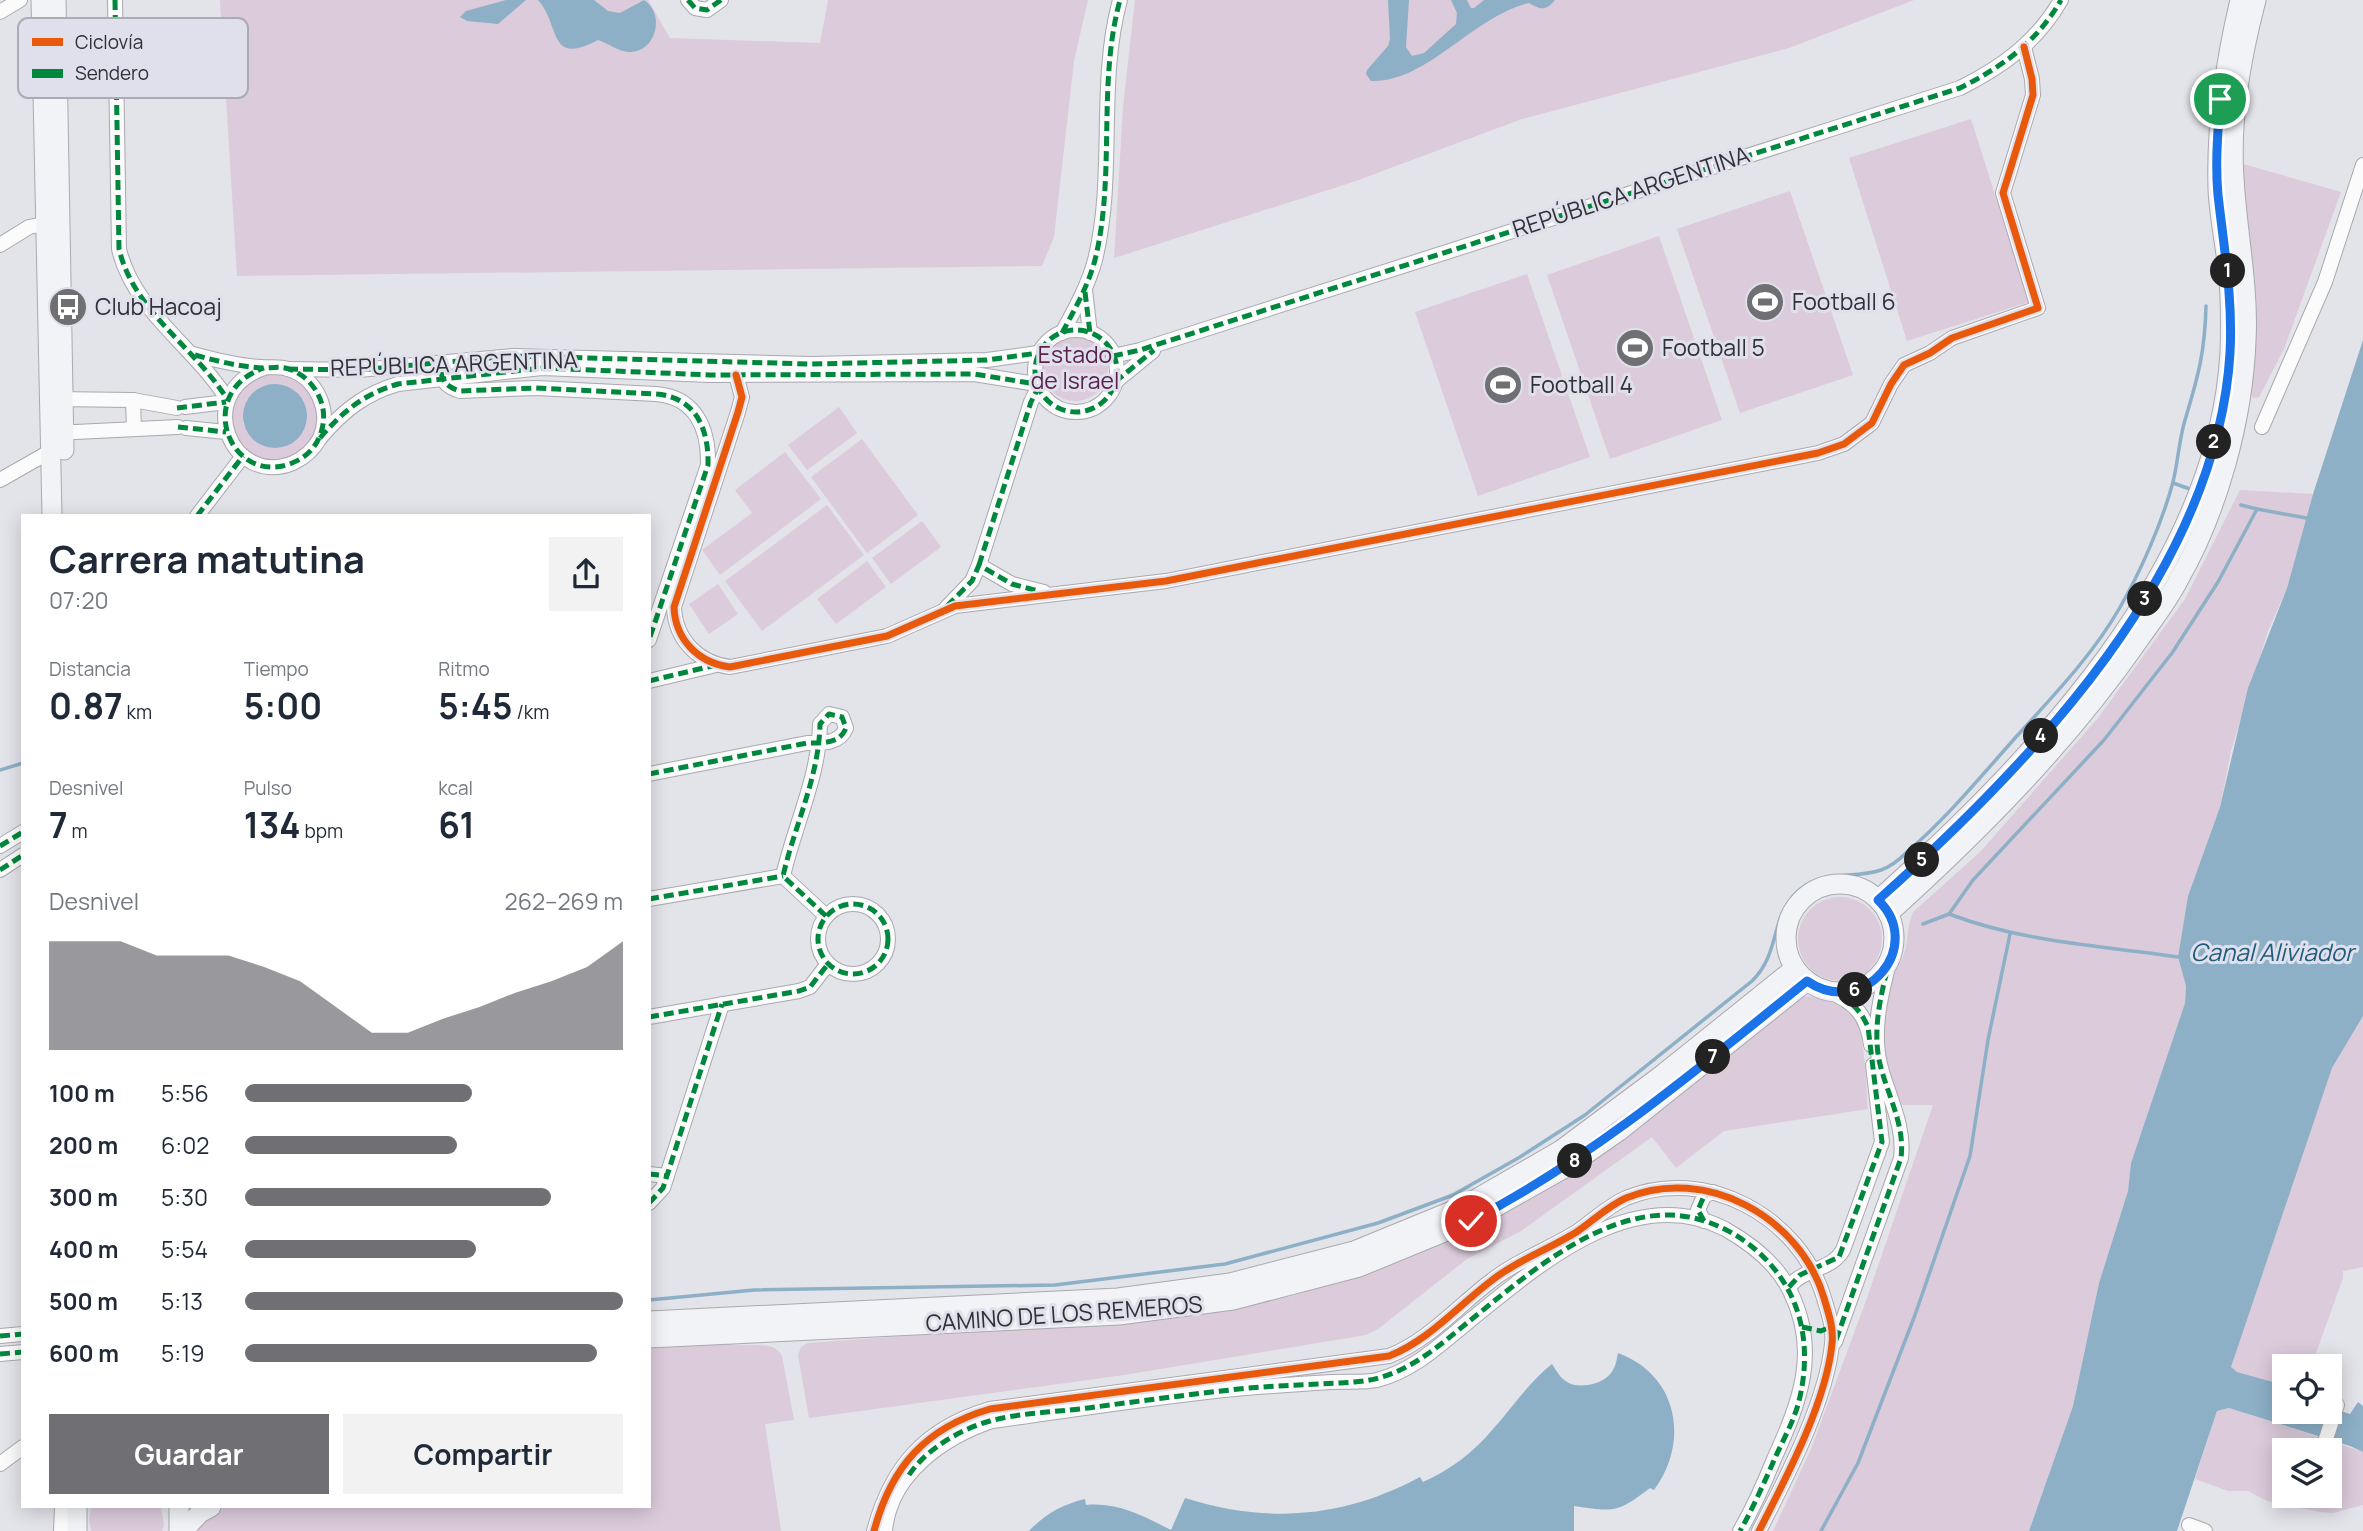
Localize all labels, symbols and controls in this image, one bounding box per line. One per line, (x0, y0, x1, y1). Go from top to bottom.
legend (18, 18, 248, 98)
text: Ciclovía (75, 29, 143, 55)
text: Sendero (75, 60, 149, 86)
pin (2190, 69, 2250, 129)
icon: arrive (2201, 80, 2239, 118)
street label: REPÚBLICA ARGENTINA (1508, 137, 1754, 245)
pin: 1 (2210, 254, 2246, 288)
text: 1 (2223, 257, 2232, 283)
sports icon: Football 6 (1744, 281, 1786, 323)
place label: Football 6 (1792, 285, 1896, 317)
bus stop icon: Club Hacoaj (47, 286, 89, 328)
place label: Club Hacoaj (95, 290, 222, 322)
sports icon: Football 5 (1614, 327, 1656, 369)
place label: Football 5 (1662, 331, 1765, 363)
park label: Estado de Israel (1031, 338, 1119, 396)
street label: REPÚBLICA ARGENTINA (330, 343, 579, 383)
sports icon: Football 4 (1482, 364, 1524, 406)
place label: Football 4 (1530, 368, 1633, 400)
pin: 2 (2196, 424, 2232, 460)
text: 2 (2208, 428, 2219, 454)
text: Carrera matutina (49, 532, 365, 584)
button: share (549, 537, 623, 611)
pin: 3 (2128, 582, 2162, 616)
text: 07:20 (49, 584, 109, 616)
text: 3 (2139, 585, 2150, 611)
text: Distancia (49, 656, 131, 682)
text: Tiempo (244, 656, 309, 682)
text: Ritmo (438, 656, 490, 682)
text: 0.87 (49, 682, 123, 730)
text: 5:00 (244, 682, 322, 730)
text: 5:45 (438, 682, 513, 730)
text: km (123, 699, 152, 725)
text: /km (513, 699, 549, 725)
pin: 4 (2024, 718, 2058, 754)
text: 4 (2035, 722, 2046, 748)
text: Desnivel (49, 775, 123, 801)
text: Pulso (244, 775, 292, 801)
text: kcal (438, 775, 473, 801)
text: 7 (49, 801, 68, 849)
text: 134 (244, 801, 301, 849)
text: 61 (438, 801, 475, 849)
text: m (68, 818, 88, 844)
text: bpm (301, 818, 343, 844)
pin: 5 (1904, 842, 1940, 878)
text: 5 (1916, 846, 1927, 872)
text: Desnivel (49, 885, 139, 917)
text: 262–269 m (505, 885, 623, 917)
water label: Canal Aliviador (2190, 935, 2357, 968)
pin: 6 (1838, 972, 1872, 1007)
text: 6 (1849, 976, 1860, 1002)
pin: 7 (1696, 1040, 1730, 1074)
text: 7 (1707, 1043, 1718, 1069)
text: 100 m (49, 1077, 115, 1109)
text: 5:56 (161, 1077, 209, 1109)
text: 200 m (49, 1129, 118, 1161)
text: 6:02 (161, 1129, 209, 1161)
pin: 8 (1558, 1144, 1592, 1178)
text: 8 (1569, 1147, 1580, 1173)
text: 300 m (49, 1181, 118, 1213)
text: 5:30 (161, 1181, 208, 1213)
pin (1441, 1191, 1501, 1251)
icon: check (1452, 1202, 1490, 1240)
text: 400 m (49, 1233, 119, 1265)
text: 5:54 (161, 1233, 208, 1265)
text: 500 m (49, 1285, 118, 1317)
text: 5:13 (161, 1285, 203, 1317)
street label: CAMINO DE LOS REMEROS (924, 1287, 1203, 1339)
text: 600 m (49, 1337, 119, 1369)
text: 5:19 (161, 1337, 204, 1369)
map controls (2272, 1354, 2342, 1508)
button: locate (2272, 1354, 2342, 1424)
button: Guardar (49, 1414, 329, 1494)
button: Compartir (343, 1414, 623, 1494)
button: layers (2272, 1438, 2342, 1508)

